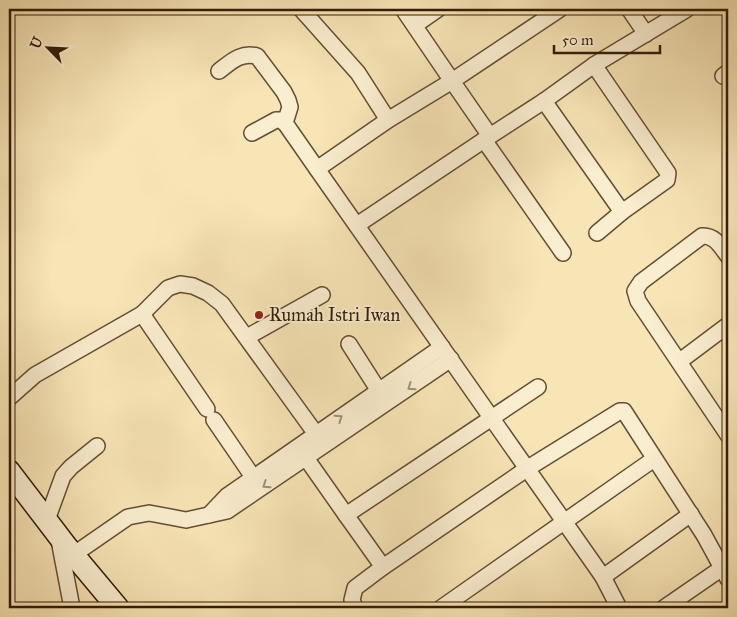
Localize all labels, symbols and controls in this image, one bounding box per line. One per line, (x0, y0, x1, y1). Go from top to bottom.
north arrow (22, 22, 72, 72)
scale bar (554, 22, 661, 54)
text: 50 m (562, 31, 594, 49)
text: U (27, 34, 47, 51)
place label: Rumah Istri Iwan (269, 304, 400, 326)
marker: Rumah Istri Iwan (253, 309, 265, 321)
one-way arrow (407, 381, 417, 390)
one-way arrow (333, 415, 343, 424)
one-way arrow (262, 479, 271, 488)

